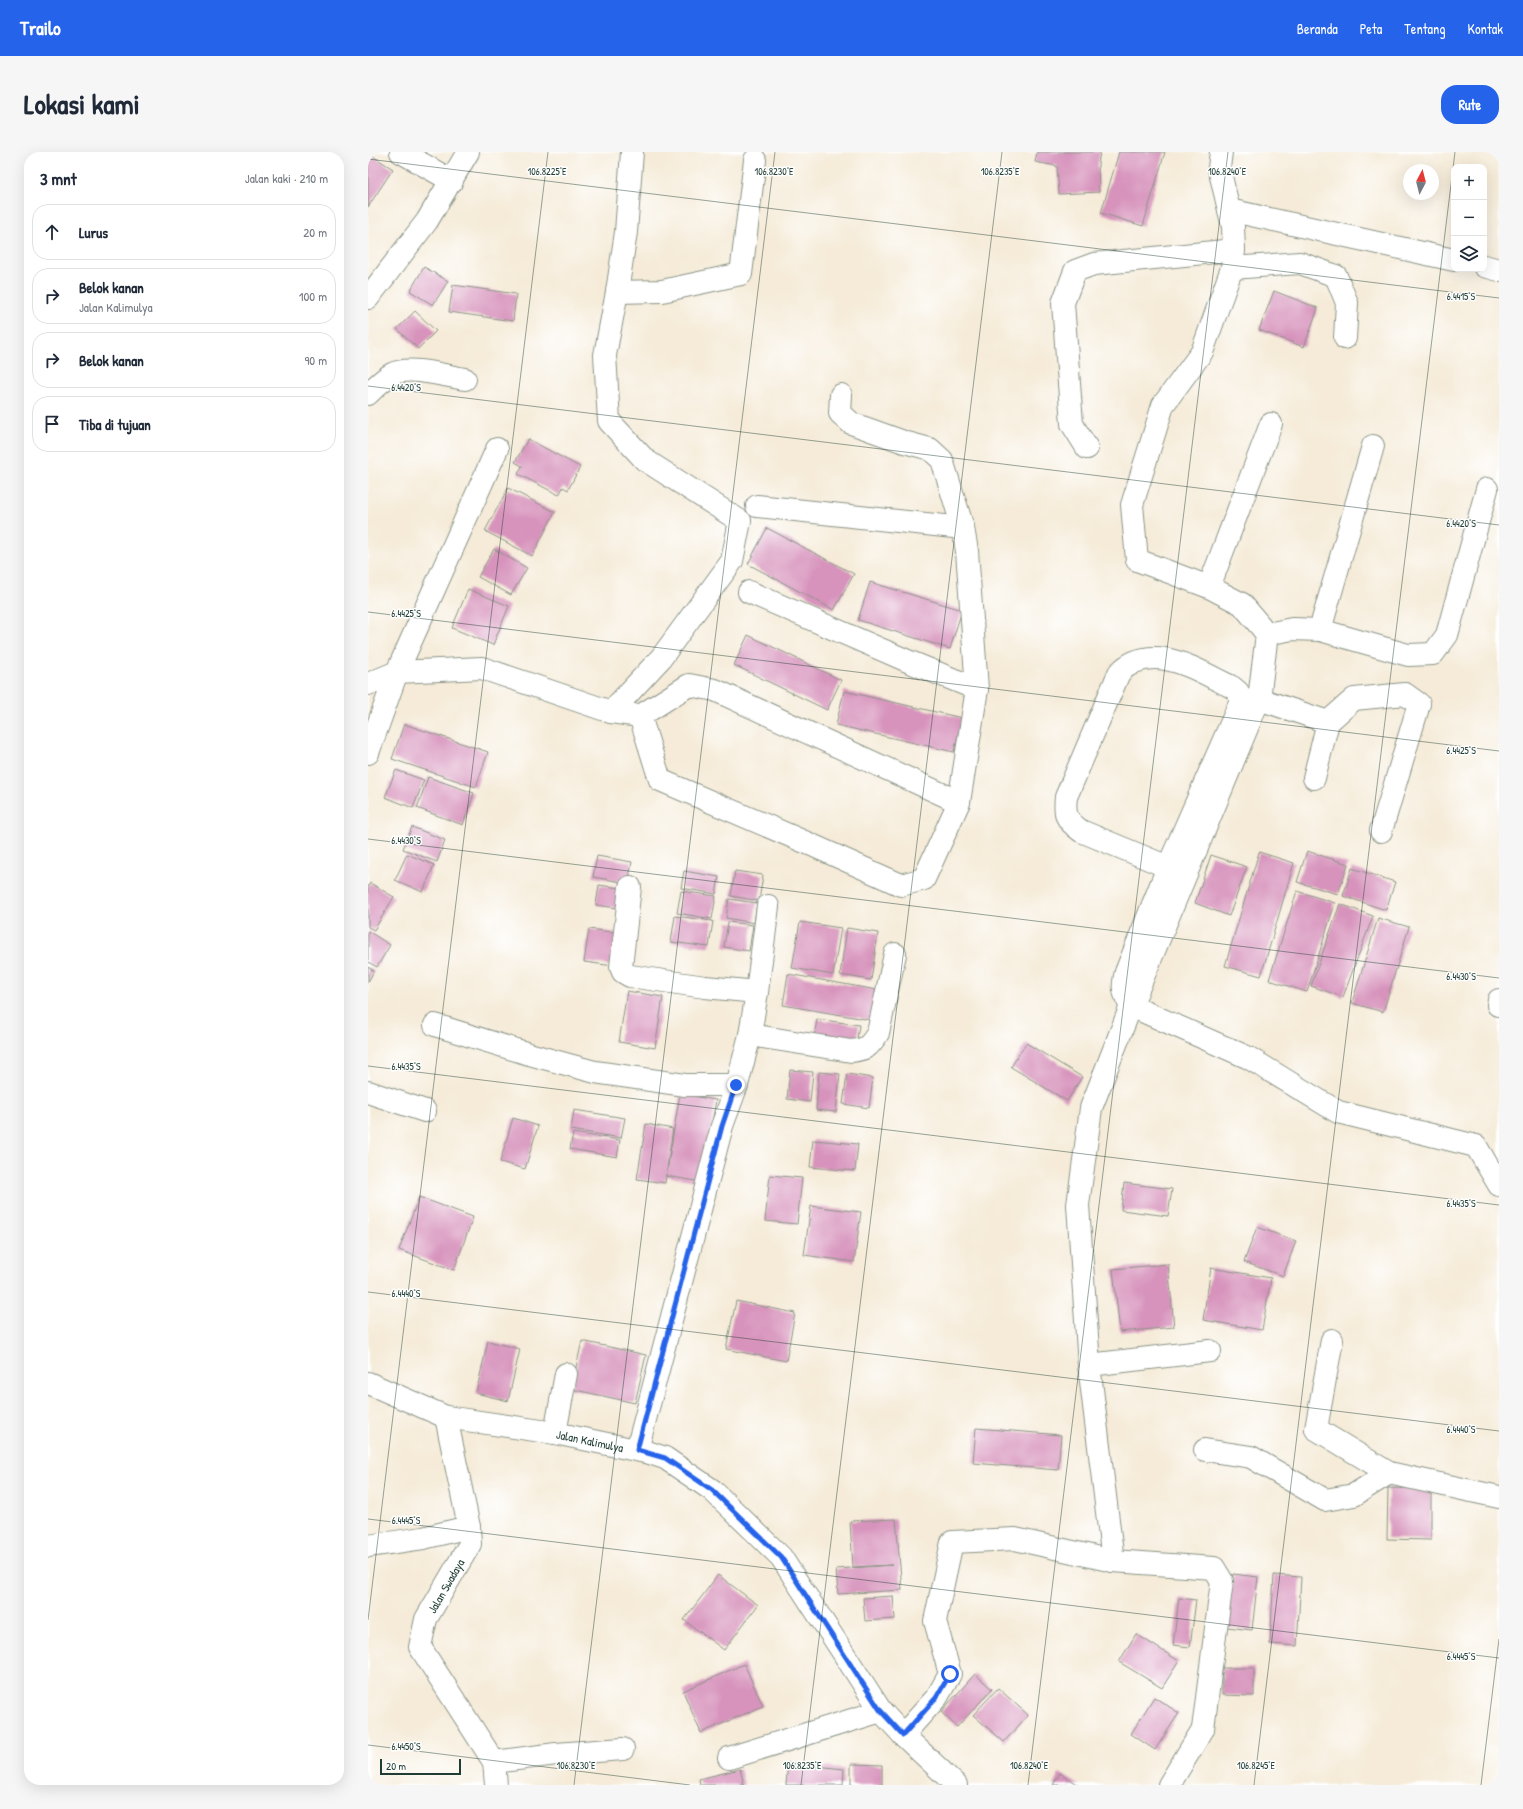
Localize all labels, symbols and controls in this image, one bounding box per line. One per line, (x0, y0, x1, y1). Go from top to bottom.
text: Trailo (20, 15, 61, 41)
text: Beranda (1297, 19, 1338, 38)
text: Peta (1360, 19, 1382, 38)
text: Tentang (1404, 19, 1446, 38)
text: Kontak (1468, 19, 1503, 38)
text: Lokasi kami (24, 85, 140, 123)
button: Rute (1441, 85, 1499, 124)
north arrow (1403, 164, 1439, 200)
map controls (1451, 164, 1487, 272)
button: + (1451, 164, 1487, 200)
text: 106.8225°E (528, 165, 567, 178)
text: 106.8230°E (755, 165, 794, 178)
text: 106.8235°E (981, 165, 1020, 178)
text: 106.8240°E (1208, 165, 1247, 178)
text: 3 mnt (40, 167, 77, 190)
text: Jalan kaki · 210 m (245, 169, 328, 187)
button: − (1451, 200, 1487, 236)
icon: ahead (41, 221, 63, 243)
text: Lurus (79, 222, 108, 243)
text: 20 m (303, 223, 327, 241)
button: layers (1451, 236, 1487, 272)
text: Belok kanan (79, 277, 144, 298)
icon: right (41, 285, 63, 307)
text: 100 m (299, 287, 327, 305)
text: 6.4415°S (1447, 290, 1476, 303)
text: Jalan Kalimulya (79, 298, 153, 316)
icon: right (41, 349, 63, 371)
text: Belok kanan (79, 350, 144, 371)
text: 90 m (305, 351, 327, 369)
text: 6.4420°S (391, 381, 421, 394)
icon: arrive (41, 413, 63, 435)
text: Tiba di tujuan (79, 414, 151, 435)
text: 6.4420°S (1446, 517, 1476, 530)
text: 6.4425°S (391, 607, 421, 620)
text: 6.4425°S (1446, 744, 1476, 757)
text: 6.4430°S (391, 834, 421, 847)
text: 6.4430°S (1446, 970, 1476, 983)
text: 6.4435°S (391, 1060, 421, 1073)
route end (727, 1076, 745, 1094)
text: 6.4435°S (1446, 1197, 1476, 1210)
text: 6.4440°S (392, 1287, 421, 1300)
text: 6.4440°S (1447, 1423, 1476, 1436)
street label: Jalan Kalimulya (555, 1425, 625, 1456)
text: 6.4445°S (392, 1514, 421, 1527)
street label: Jalan Swadaya (424, 1555, 469, 1616)
text: 6.4445°S (1447, 1650, 1476, 1663)
route start (941, 1665, 959, 1683)
text: 6.4450°S (391, 1740, 421, 1753)
scale bar (380, 1757, 461, 1776)
text: 20 m (386, 1759, 406, 1773)
text: 106.8230°E (557, 1759, 596, 1772)
text: 106.8235°E (783, 1759, 822, 1772)
text: 106.8240°E (1010, 1759, 1049, 1772)
text: 106.8245°E (1237, 1759, 1276, 1772)

